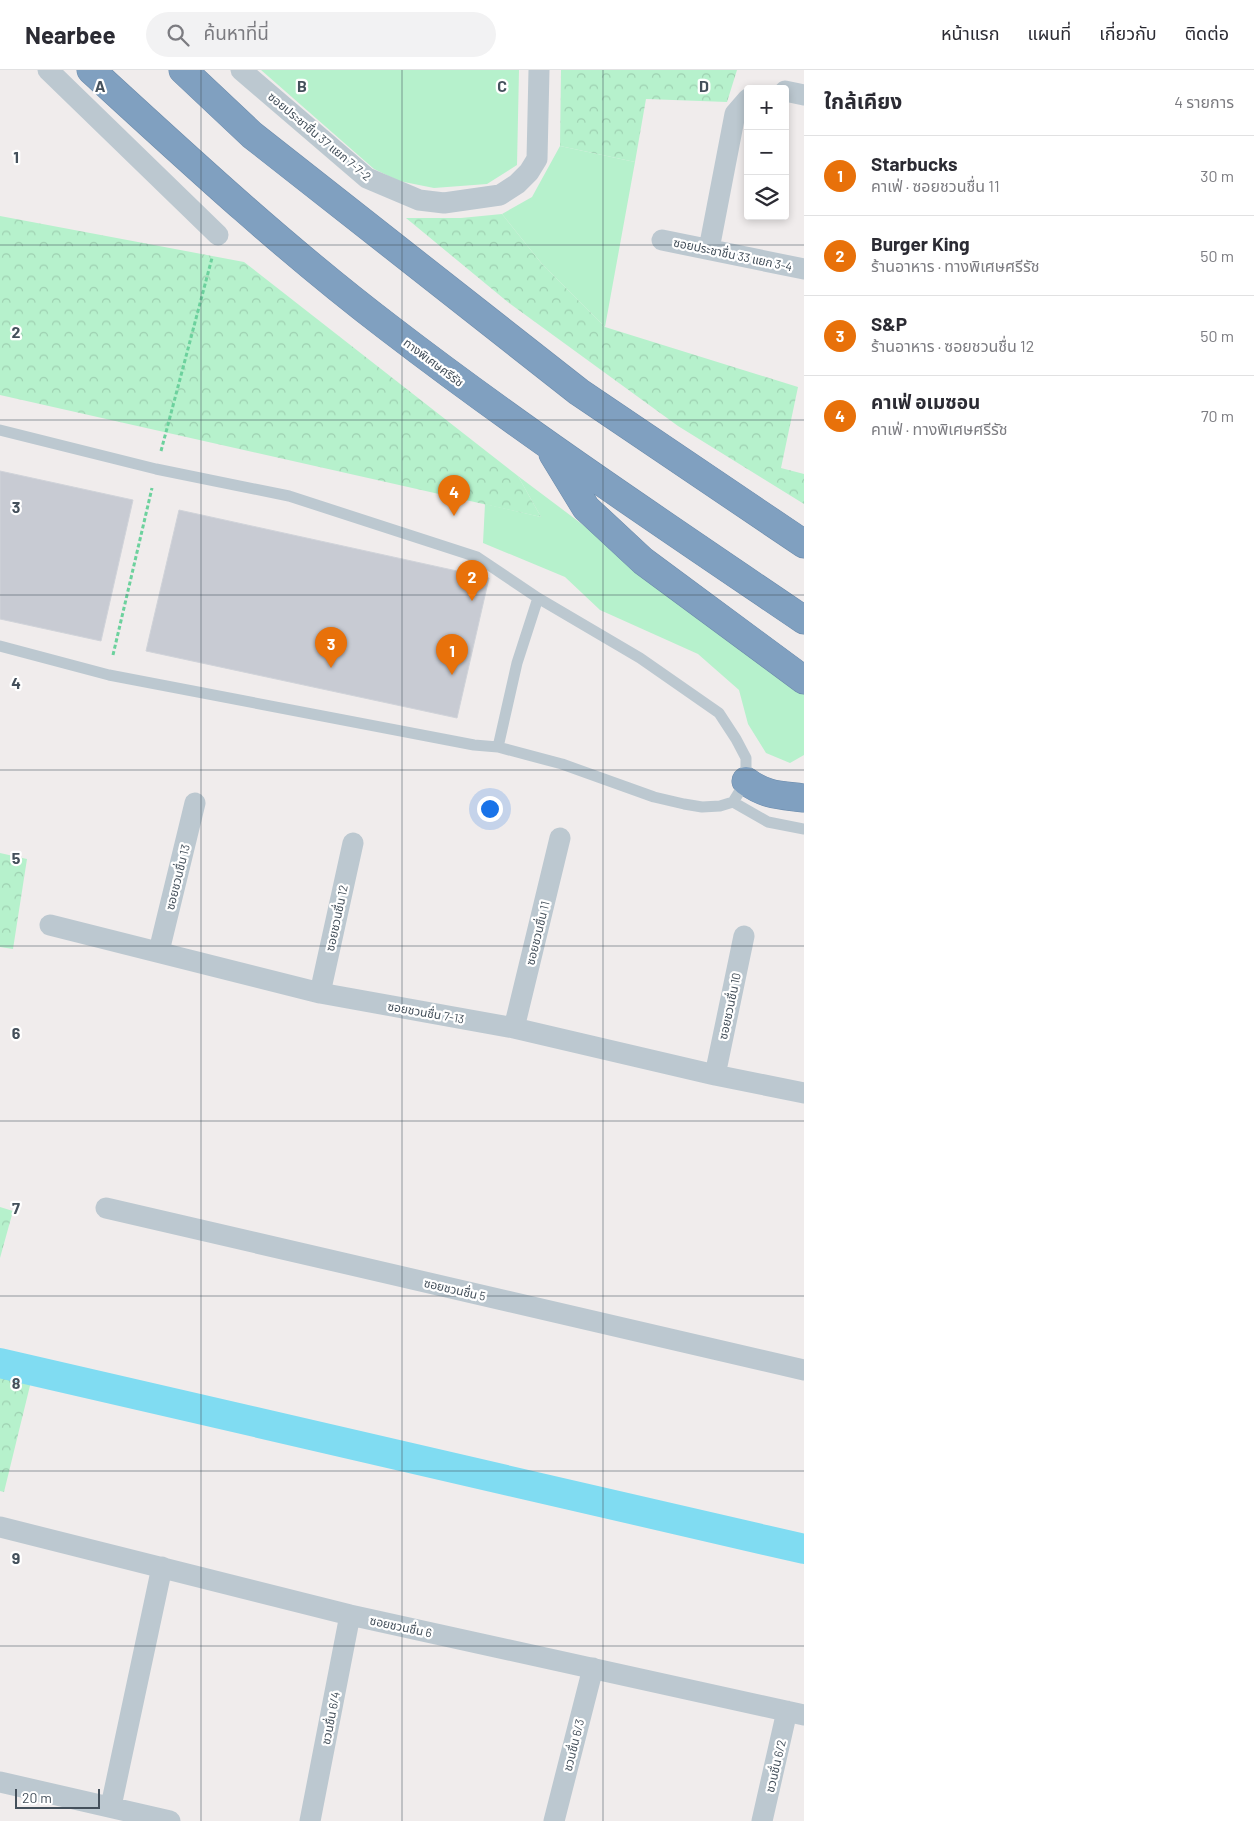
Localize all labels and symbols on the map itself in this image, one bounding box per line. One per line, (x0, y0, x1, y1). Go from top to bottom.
text: A (95, 76, 106, 95)
text: B (297, 76, 307, 95)
text: C (497, 76, 507, 95)
text: D (699, 76, 709, 95)
street label: ซอยประชาชื่น 37 แยก 7-7-2 (266, 88, 375, 183)
text: 1 (13, 147, 19, 166)
street label: ซอยประชาชื่น 33 แยก 3-4 (672, 234, 794, 273)
text: 2 (12, 322, 21, 341)
street label: ทางพิเศษศรีรัช (401, 335, 467, 389)
pin: 4 (438, 475, 470, 516)
text: 3 (12, 497, 20, 516)
pin: 2 (456, 560, 488, 601)
pin: 3 (315, 627, 347, 668)
pin: 1 (436, 634, 468, 675)
text: 4 (11, 673, 21, 692)
your location (477, 796, 503, 822)
street label: ซอยชวนชื่น 13 (161, 842, 192, 911)
text: 5 (12, 848, 21, 867)
street label: ซอยชวนชื่น 12 (321, 883, 350, 952)
street label: ซอยชวนชื่น 11 (521, 899, 552, 966)
street label: ซอยชวนชื่น 10 (714, 971, 743, 1041)
street label: ซอยชวนชื่น 7-13 (387, 997, 466, 1026)
text: 6 (12, 1023, 21, 1042)
text: 7 (12, 1198, 20, 1217)
street label: ซอยชวนชื่น 5 (423, 1274, 488, 1303)
text: 8 (12, 1373, 21, 1392)
text: 9 (12, 1548, 20, 1567)
street label: ซอยชวนชื่น 6 (369, 1612, 434, 1639)
street label: ชวนชื่น 6/4 (317, 1690, 342, 1746)
street label: ชวนชื่น 6/3 (559, 1717, 586, 1773)
street label: ชวนชื่น 6/2 (761, 1738, 788, 1794)
scale bar (15, 1786, 100, 1809)

